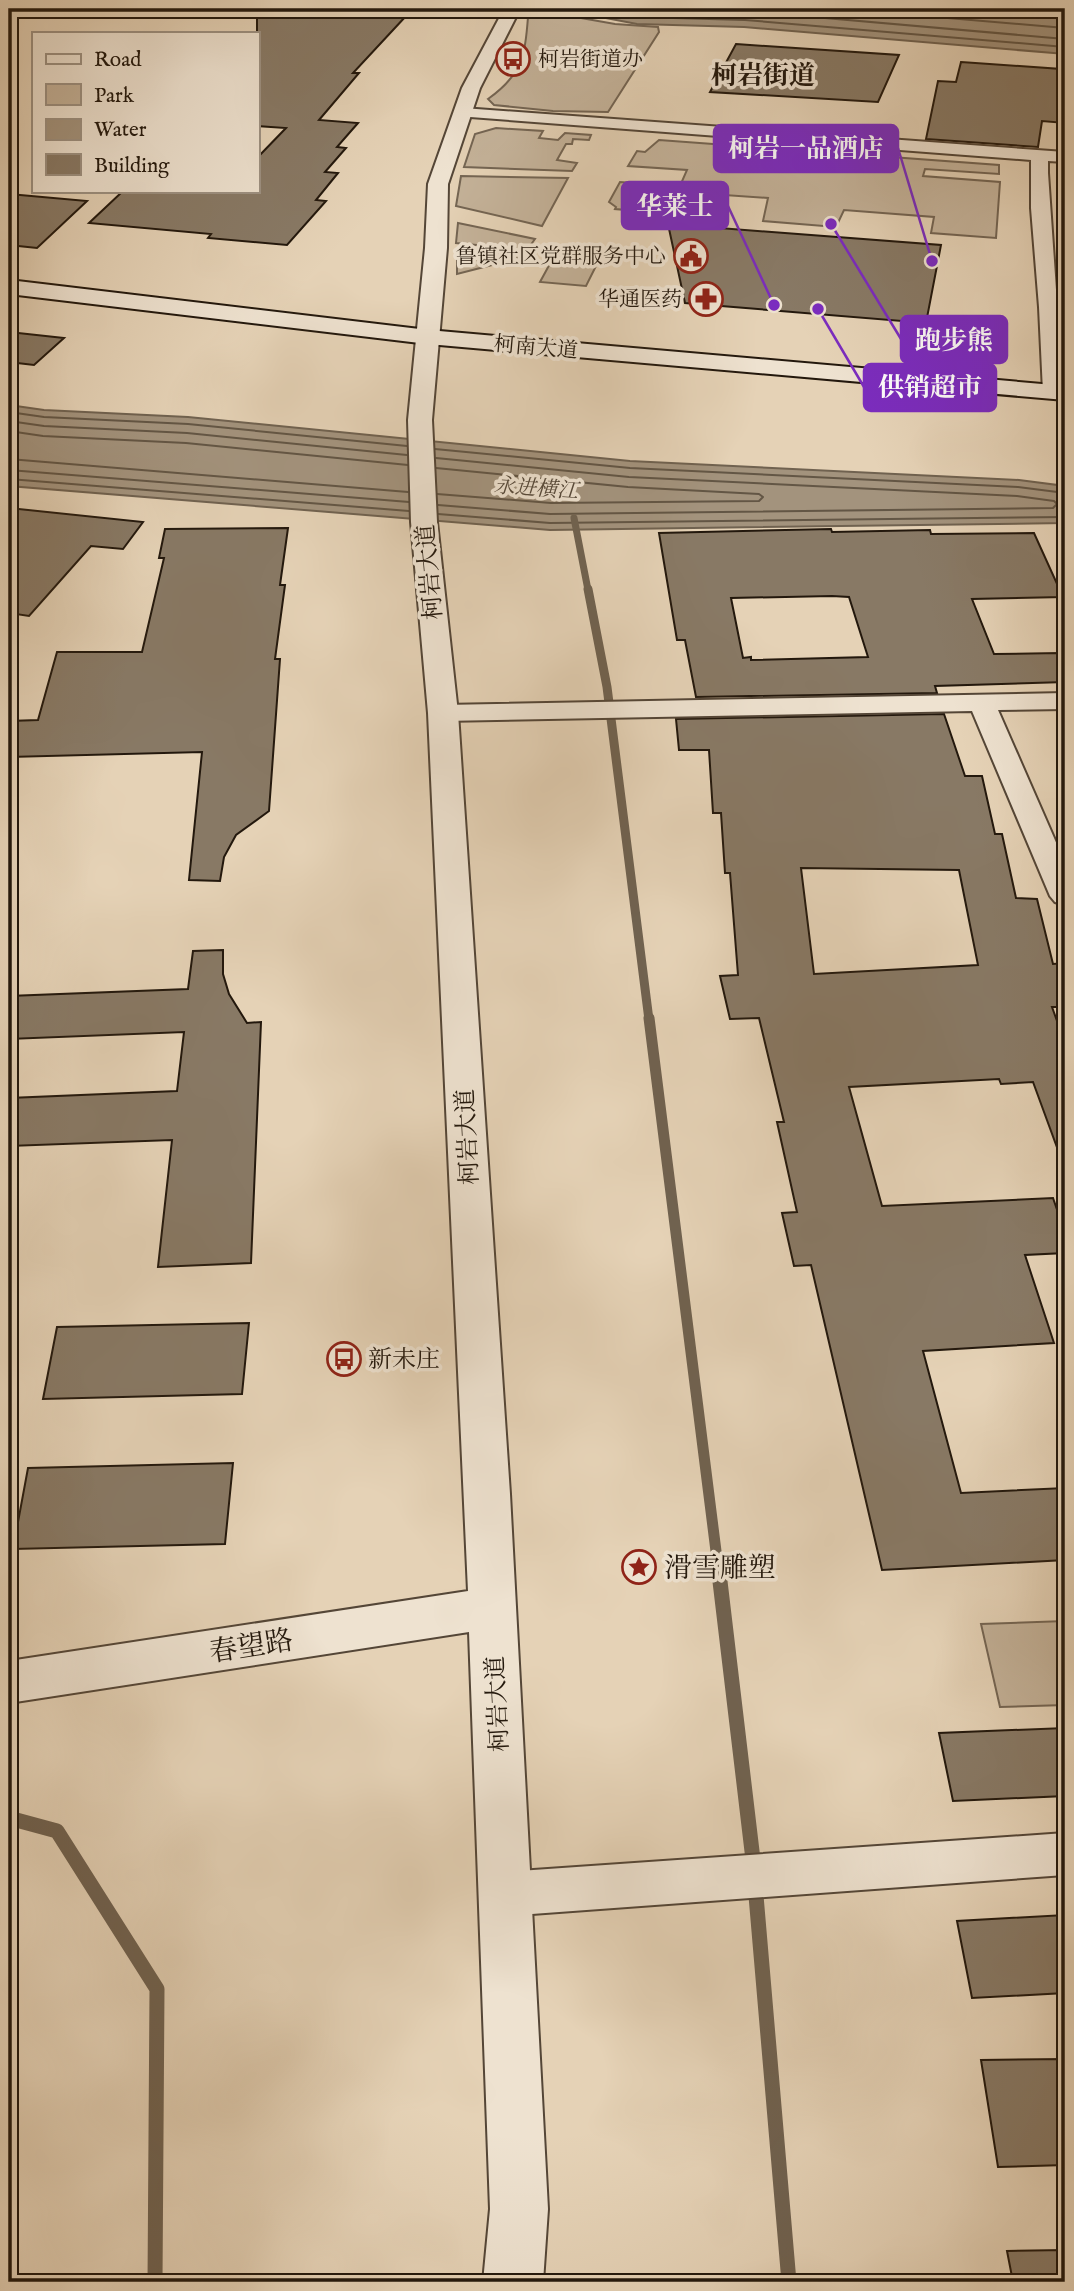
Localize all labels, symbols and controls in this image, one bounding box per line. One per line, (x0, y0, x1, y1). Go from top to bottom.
legend (32, 32, 259, 192)
bus stop icon: 柯岩街道办 (494, 40, 532, 78)
text: Road (94, 47, 142, 74)
place label: 柯岩街道办 (538, 47, 643, 74)
district label: 柯岩街道 (711, 60, 815, 93)
text: Park (94, 83, 135, 110)
text: Water (94, 117, 147, 144)
callout: 柯岩一品酒店 (714, 125, 898, 172)
text: 柯岩一品酒店 (728, 133, 884, 166)
text: Building (94, 153, 170, 180)
callout: 华莱士 (622, 182, 728, 229)
text: 华莱士 (636, 191, 714, 224)
public building icon: 鲁镇社区党群服务中心 (672, 237, 710, 275)
place label: 鲁镇社区党群服务中心 (456, 244, 666, 271)
pharmacy icon: 华通医药 (687, 280, 725, 318)
place label: 华通医药 (598, 287, 682, 314)
callout: 跑步熊 (901, 316, 1007, 363)
text: 跑步熊 (915, 325, 993, 358)
street label: 柯南大道 (493, 331, 579, 366)
callout: 供销超市 (864, 364, 996, 411)
text: 供销超市 (878, 372, 982, 405)
water label: 永进横江 (493, 473, 582, 506)
street label: 柯岩大道 (411, 523, 450, 621)
street label: 柯岩大道 (451, 1088, 486, 1186)
bus stop icon: 新未庄 (325, 1340, 363, 1378)
place label: 新未庄 (368, 1345, 440, 1376)
place icon: 滑雪雕塑 (620, 1548, 658, 1586)
place label: 滑雪雕塑 (664, 1552, 776, 1587)
street label: 春望路 (207, 1624, 296, 1671)
street label: 柯岩大道 (481, 1655, 516, 1753)

